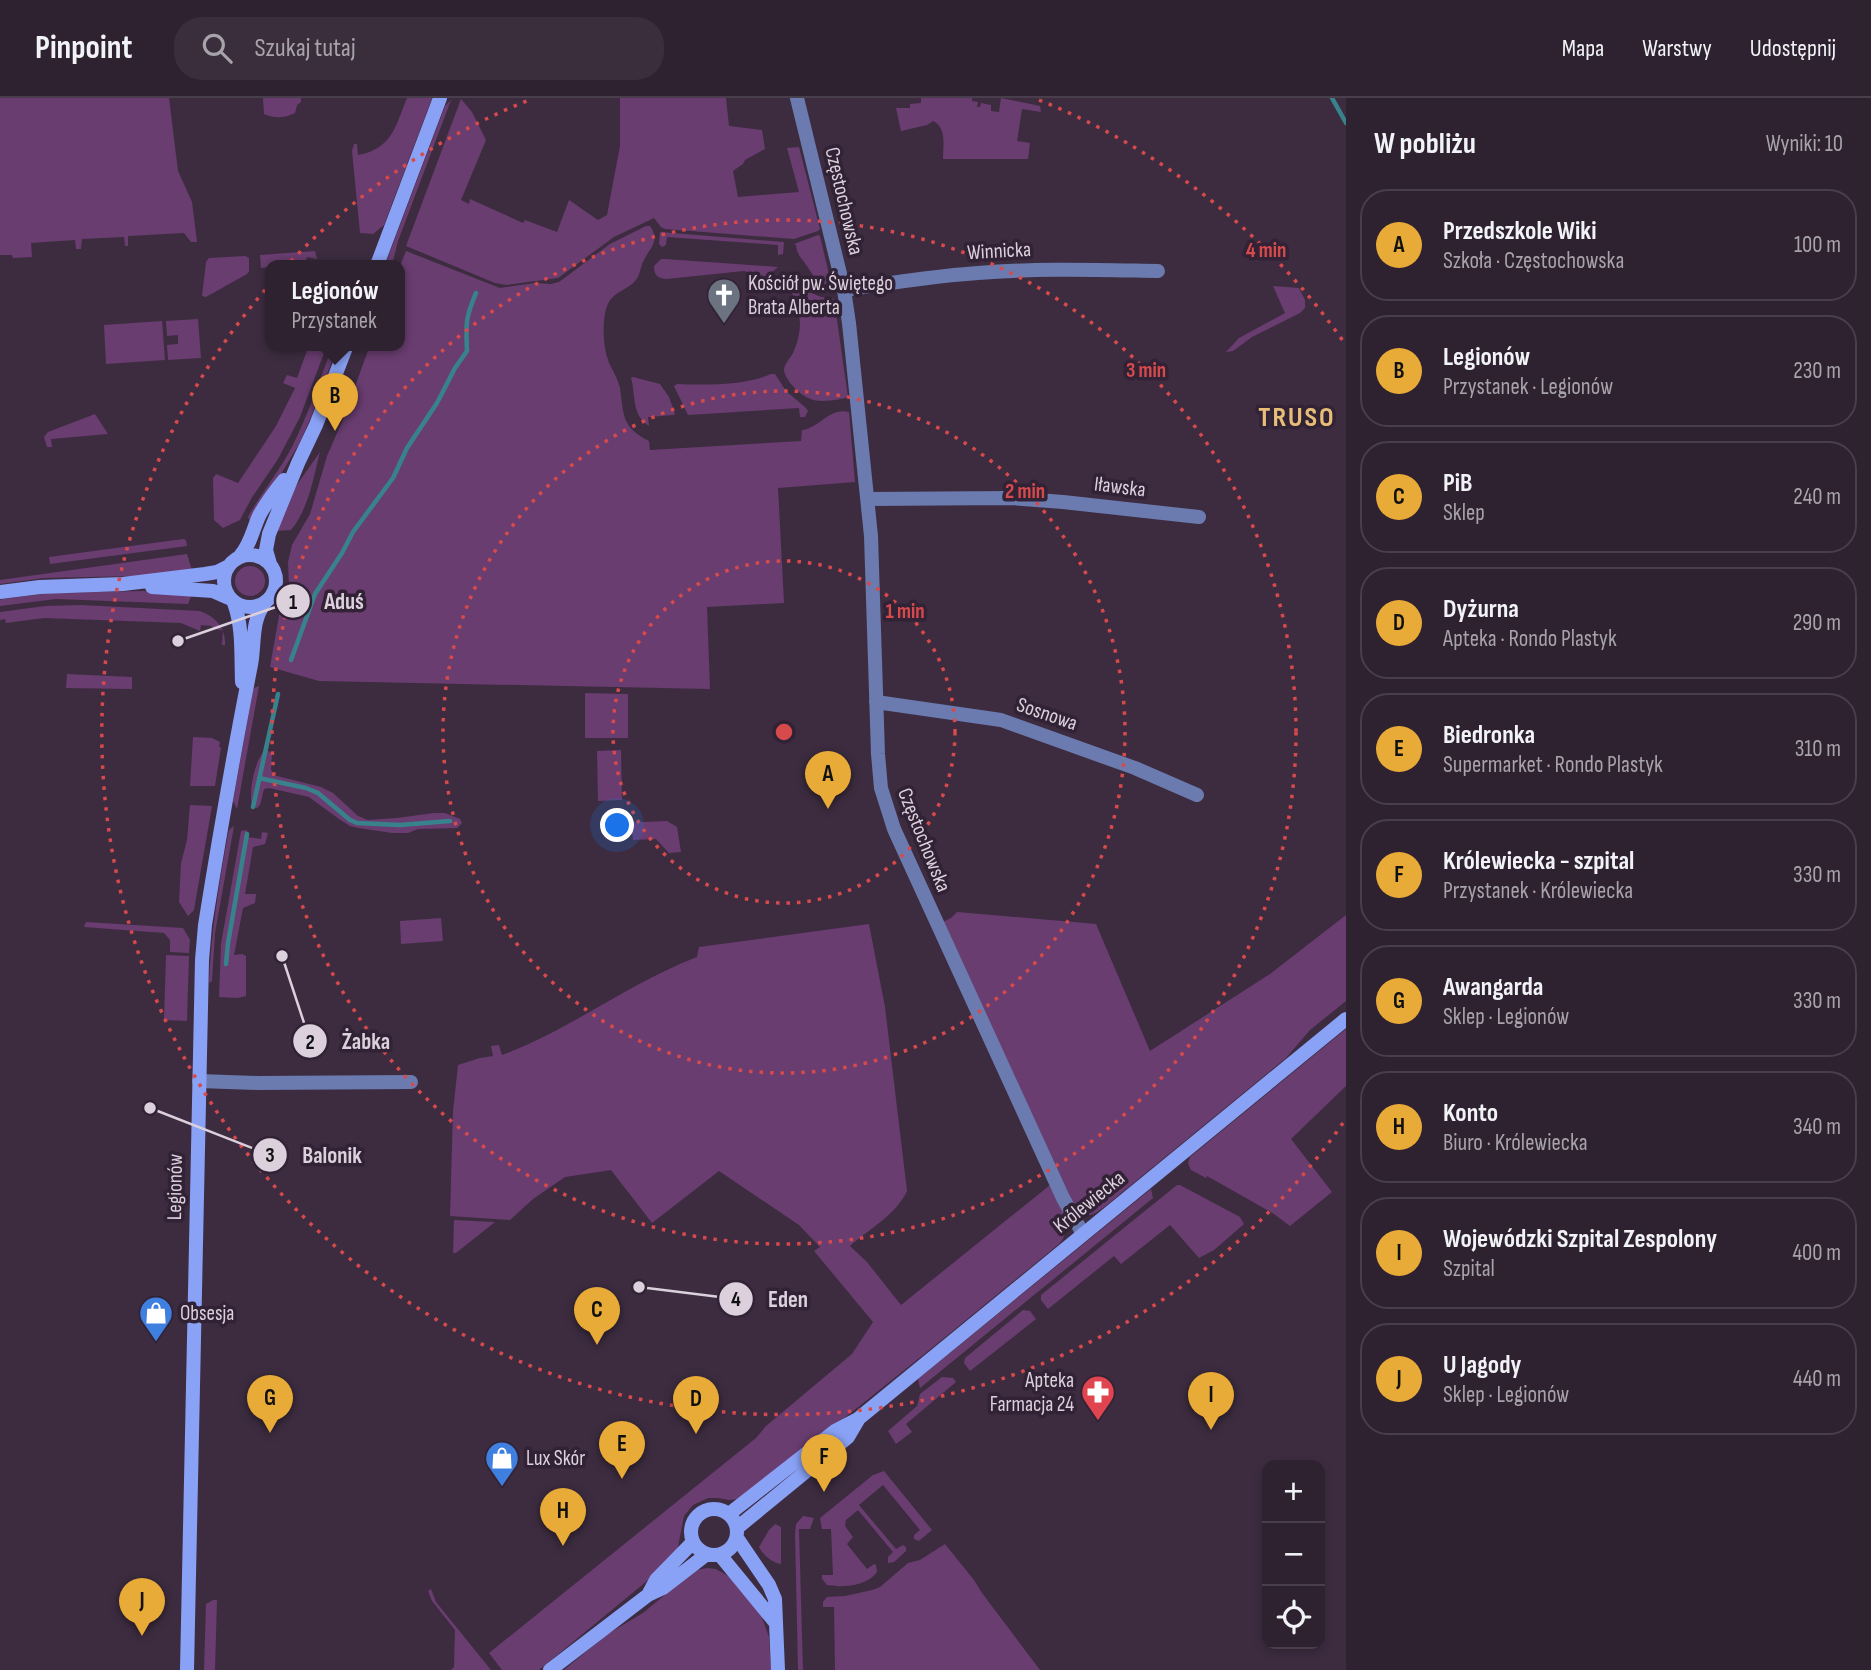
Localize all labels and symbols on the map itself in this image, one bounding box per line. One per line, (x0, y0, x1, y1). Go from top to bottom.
street label: Częstochowska (819, 145, 869, 257)
street label: Winnicka (966, 237, 1032, 265)
text: 4 min (1246, 238, 1286, 263)
place label: Kościół pw. Świętego Brata Alberta (748, 271, 893, 320)
church icon: Kościół pw. Świętego Brata Alberta (705, 276, 743, 325)
text: 3 min (1126, 358, 1166, 383)
pin: B (312, 373, 358, 431)
district label: TRUSO (1258, 401, 1336, 434)
street label: Iławska (1093, 471, 1147, 503)
text: 2 min (1005, 479, 1045, 504)
callout: Aduś (275, 579, 378, 623)
text: Aduś (323, 588, 364, 616)
text: 1 (289, 590, 297, 615)
text: 1 min (885, 599, 925, 624)
street label: Sosnowa (1013, 692, 1081, 736)
centre of rings (772, 720, 796, 744)
pin: A (805, 751, 851, 809)
street label: Częstochowska (892, 784, 956, 896)
your location (600, 808, 634, 842)
callout: Żabka (292, 1019, 404, 1063)
text: Żabka (342, 1028, 390, 1056)
text: 2 (305, 1030, 315, 1055)
callout: Balonik (253, 1133, 376, 1177)
text: Balonik (302, 1142, 362, 1170)
text: 3 (265, 1143, 275, 1168)
street label: Legionów (162, 1153, 188, 1220)
street label: Królewiecka (1048, 1166, 1130, 1238)
callout: Eden (719, 1277, 822, 1321)
text: Eden (768, 1286, 808, 1314)
pin: C (574, 1287, 620, 1345)
text: 4 (731, 1287, 741, 1312)
shop icon: Obsesja (137, 1294, 175, 1343)
place label: Obsesja (180, 1301, 234, 1326)
place label: Apteka Farmacja 24 (990, 1368, 1074, 1417)
pin: I (1188, 1372, 1234, 1430)
pharmacy icon: Apteka Farmacja 24 (1079, 1373, 1117, 1422)
pin: G (247, 1375, 293, 1433)
pin: D (673, 1376, 719, 1434)
pin: E (599, 1421, 645, 1479)
pin: F (801, 1434, 847, 1492)
shop icon: Lux Skór (483, 1439, 521, 1488)
place label: Lux Skór (526, 1446, 585, 1471)
pin: H (540, 1488, 586, 1546)
pin: J (119, 1578, 165, 1636)

